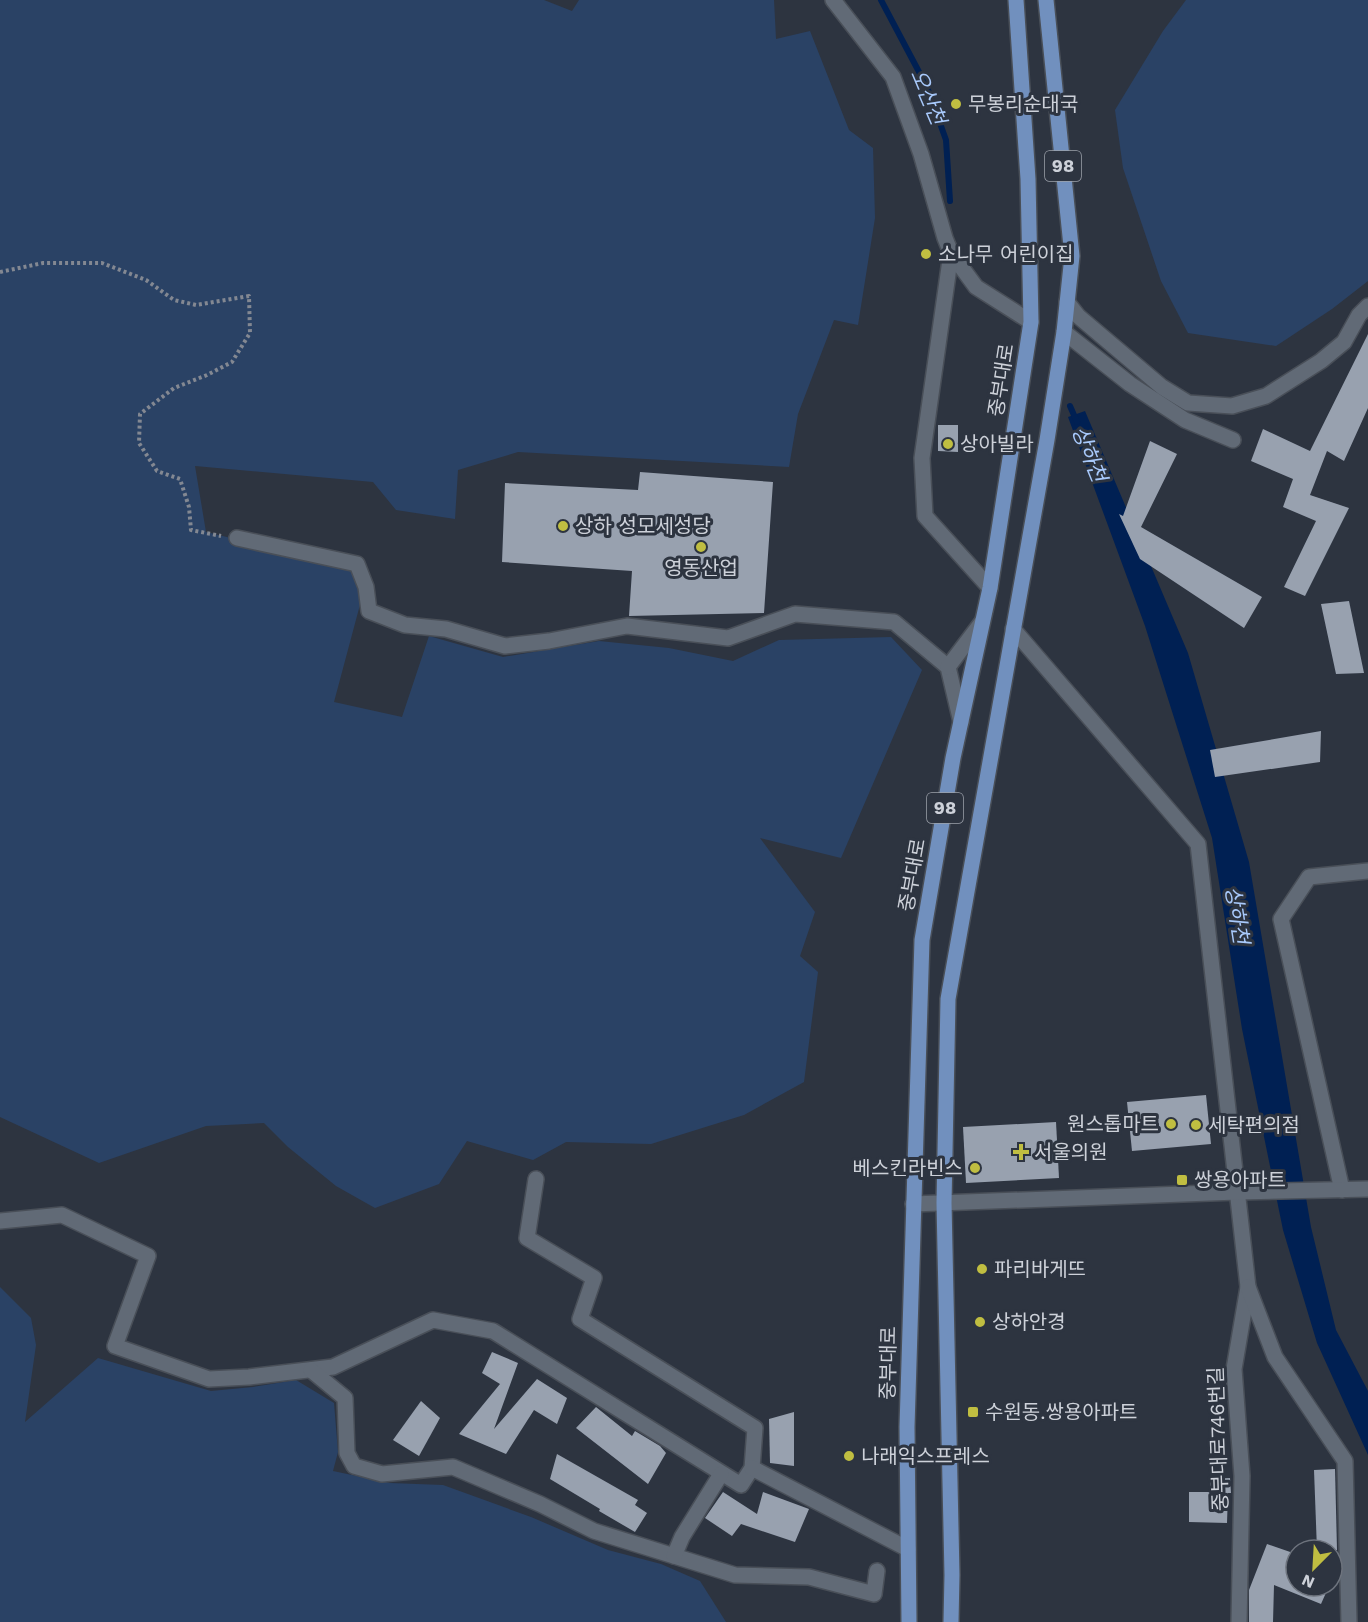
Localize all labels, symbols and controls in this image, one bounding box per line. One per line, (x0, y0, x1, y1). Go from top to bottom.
water label: 오산천 (906, 65, 952, 131)
place label: 무봉리순대국 (968, 92, 1078, 116)
marker: 무봉리순대국 (949, 97, 963, 111)
road number: 98 (1045, 151, 1081, 181)
place label: 소나무 어린이집 (938, 242, 1074, 266)
marker: 소나무 어린이집 (919, 247, 933, 261)
street label: 중부대로 (983, 342, 1019, 418)
water label: 상하천 (1067, 422, 1113, 488)
place label: 상아빌라 (960, 432, 1034, 456)
marker: 상아빌라 (941, 437, 955, 451)
place label: 상하 성모세성당 (575, 514, 711, 538)
marker: 상하 성모세성당 (556, 519, 570, 533)
marker: 영동산업 (694, 540, 708, 554)
place label: 영동산업 (664, 556, 738, 580)
road number: 98 (927, 793, 963, 823)
street label: 중부대로 (894, 837, 930, 913)
water label: 상하천 (1221, 884, 1255, 948)
place label: 원스톱마트 (1067, 1112, 1159, 1136)
place label: 세탁편의점 (1208, 1113, 1300, 1137)
marker: 원스톱마트 (1164, 1117, 1178, 1131)
marker: 세탁편의점 (1189, 1118, 1203, 1132)
place label: 서울의원 (1034, 1140, 1108, 1164)
marker: 서울의원 (1012, 1143, 1030, 1161)
place label: 베스킨라빈스 (853, 1156, 963, 1180)
marker: 베스킨라빈스 (968, 1161, 982, 1175)
place label: 쌍용아파트 (1194, 1168, 1286, 1192)
marker: 쌍용아파트 (1175, 1173, 1189, 1187)
place label: 파리바게뜨 (994, 1257, 1086, 1281)
marker: 파리바게뜨 (975, 1262, 989, 1276)
place label: 상하안경 (992, 1310, 1066, 1334)
marker: 상하안경 (973, 1315, 987, 1329)
street label: 중부대로 (875, 1326, 901, 1400)
street label: 중부대로746번길 (1203, 1366, 1233, 1512)
place label: 수원동.쌍용아파트 (985, 1400, 1138, 1424)
marker: 수원동.쌍용아파트 (966, 1405, 980, 1419)
place label: 나래익스프레스 (861, 1444, 990, 1468)
marker: 나래익스프레스 (842, 1449, 856, 1463)
north arrow (1284, 1538, 1344, 1598)
text: N (1299, 1570, 1317, 1592)

